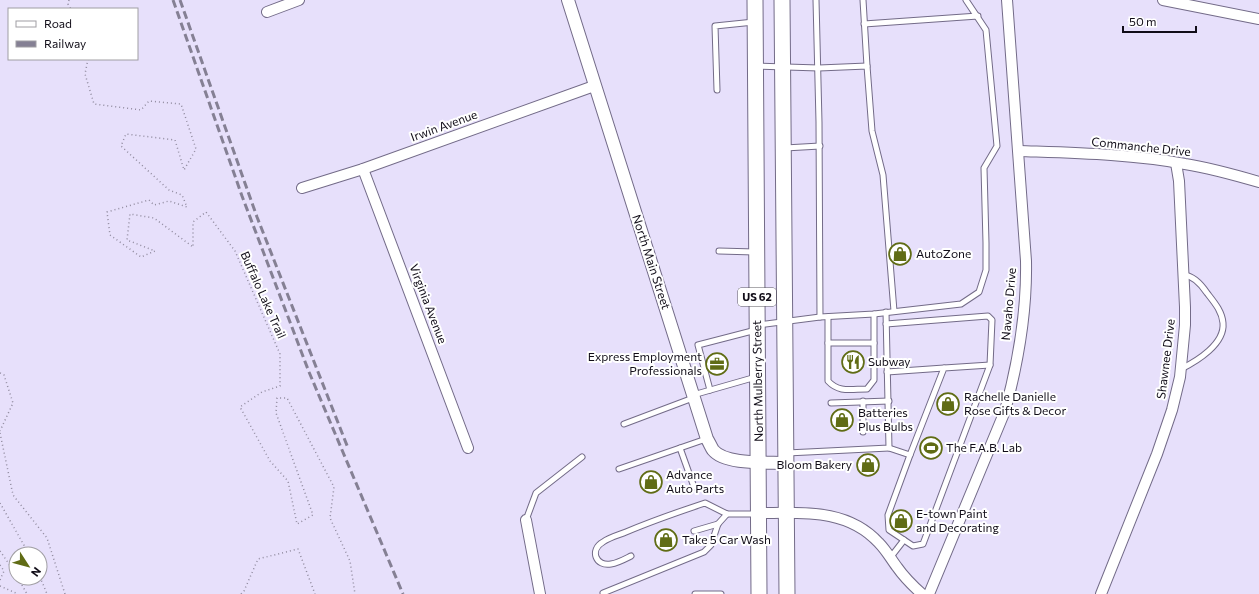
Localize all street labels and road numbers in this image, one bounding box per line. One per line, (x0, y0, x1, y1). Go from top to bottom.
street label: Irwin Avenue (408, 107, 479, 144)
street label: Commanche Drive (1091, 134, 1192, 158)
street label: North Main Street (630, 212, 674, 311)
street label: Buffalo Lake Trail (238, 249, 289, 340)
street label: Virginia Avenue (407, 262, 451, 345)
street label: Navaho Drive (998, 267, 1018, 341)
road number: US 62 (738, 288, 776, 306)
street label: Shawnee Drive (1153, 318, 1177, 400)
street label: North Mulberry Street (749, 320, 765, 442)

